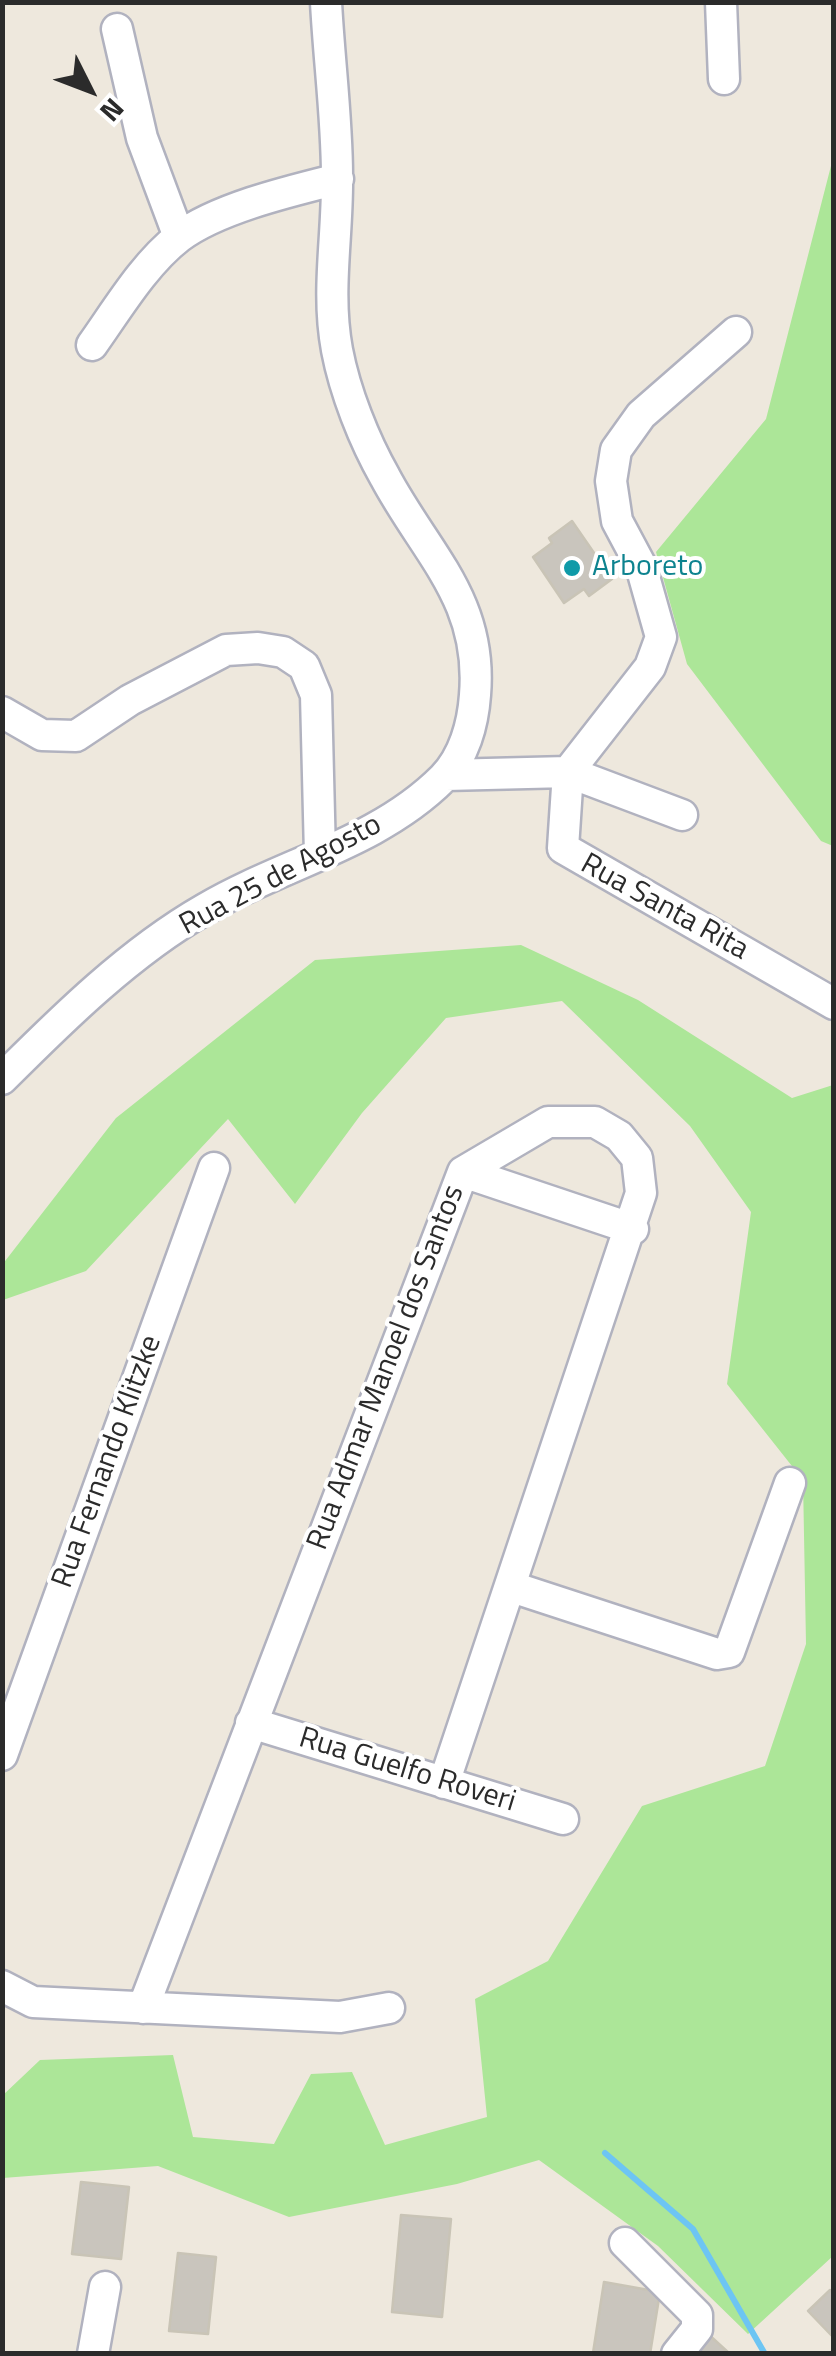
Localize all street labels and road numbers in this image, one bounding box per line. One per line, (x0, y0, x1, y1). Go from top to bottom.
street label: Rua 25 de Agosto (174, 808, 388, 944)
street label: Rua Santa Rita (574, 847, 754, 969)
street label: Rua Admar Manoel dos Santos (301, 1181, 473, 1555)
street label: Rua Fernando Klitzke (46, 1331, 170, 1593)
street label: Rua Guelfo Roveri (294, 1721, 520, 1821)

